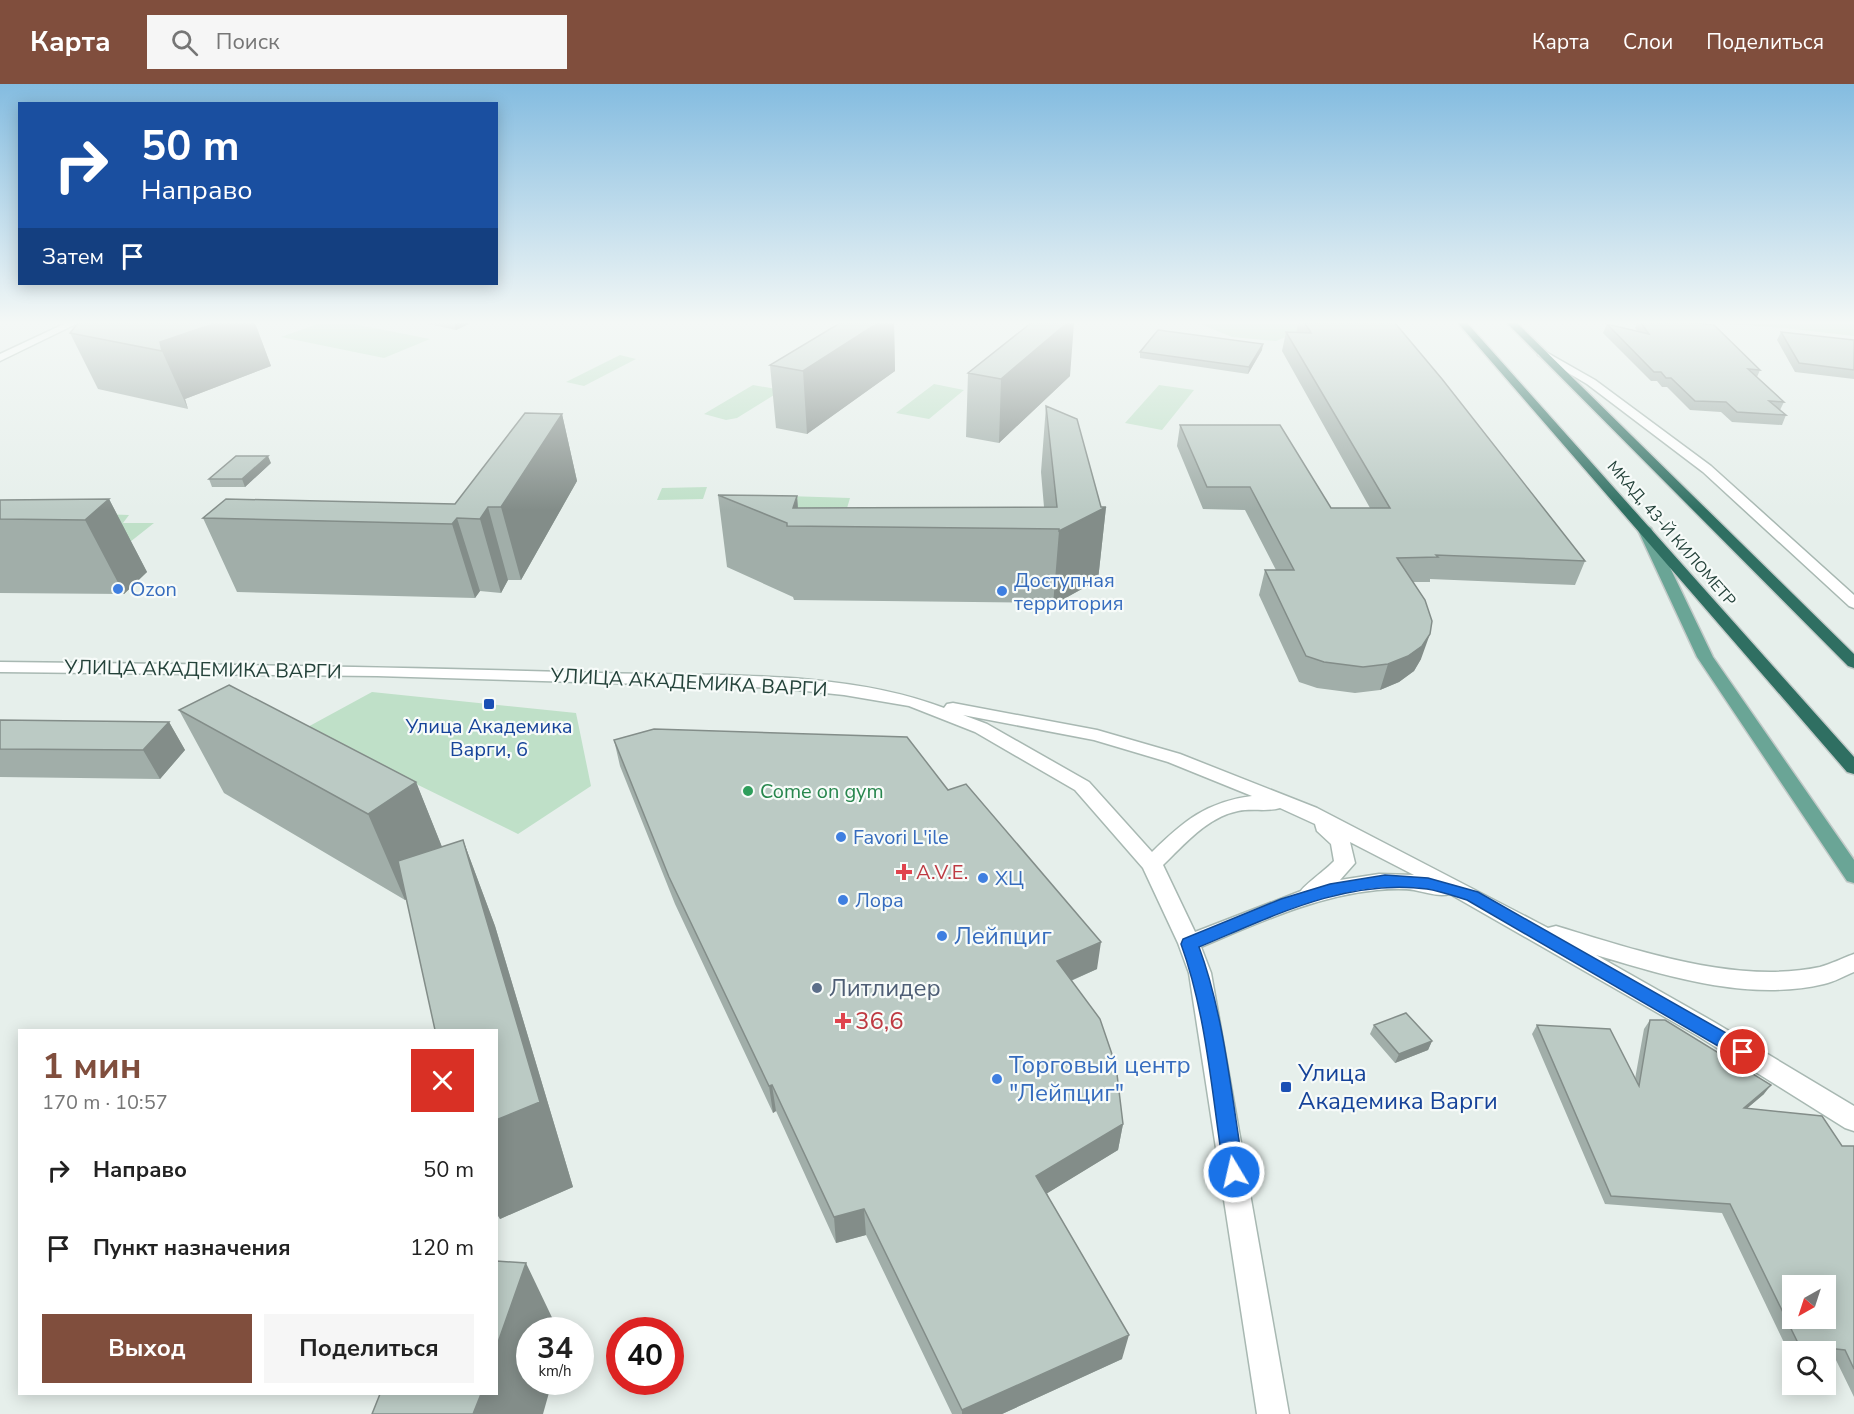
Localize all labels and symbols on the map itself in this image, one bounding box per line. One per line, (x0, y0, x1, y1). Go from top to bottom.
street label: МКАД, 43-Й КИЛОМЕТР (1602, 456, 1741, 611)
place label: Доступная территория (1014, 567, 1124, 617)
place label: Ozon (130, 576, 177, 603)
marker: Ozon (111, 582, 125, 596)
marker: Доступная территория (995, 584, 1009, 598)
street label: УЛИЦА АКАДЕМИКА ВАРГИ (63, 654, 342, 685)
street label: УЛИЦА АКАДЕМИКА ВАРГИ (549, 662, 828, 703)
marker: Улица Академика Варги, 6 (482, 697, 496, 711)
place label: Улица Академика Варги, 6 (404, 713, 573, 763)
place label: Come on gym (760, 778, 884, 805)
marker: Come on gym (741, 784, 755, 798)
place label: Favori L'ile (853, 824, 949, 851)
marker: Favori L'ile (834, 830, 848, 844)
place label: A.V.E. (916, 859, 968, 886)
marker: A.V.E. (897, 865, 911, 879)
place label: ХЦ (995, 865, 1024, 892)
marker: ХЦ (976, 871, 990, 885)
place label: Лора (855, 887, 904, 914)
marker: Лора (836, 893, 850, 907)
place label: Лейпциг (954, 920, 1052, 952)
marker: Лейпциг (935, 929, 949, 943)
place label: Литлидер (829, 972, 941, 1004)
marker: Литлидер (810, 981, 824, 995)
place label: 36,6 (855, 1005, 904, 1037)
marker: 36,6 (836, 1014, 850, 1028)
pin (1717, 1026, 1768, 1077)
place label: Торговый центр "Лейпциг" (1009, 1049, 1191, 1109)
place label: Улица Академика Варги (1297, 1057, 1498, 1117)
marker: Торговый центр "Лейпциг" (990, 1072, 1004, 1086)
marker: Улица Академика Варги (1279, 1080, 1293, 1094)
position arrow (1202, 1140, 1266, 1204)
north arrow (1782, 1275, 1836, 1329)
speed limit sign: 40 (606, 1317, 684, 1395)

